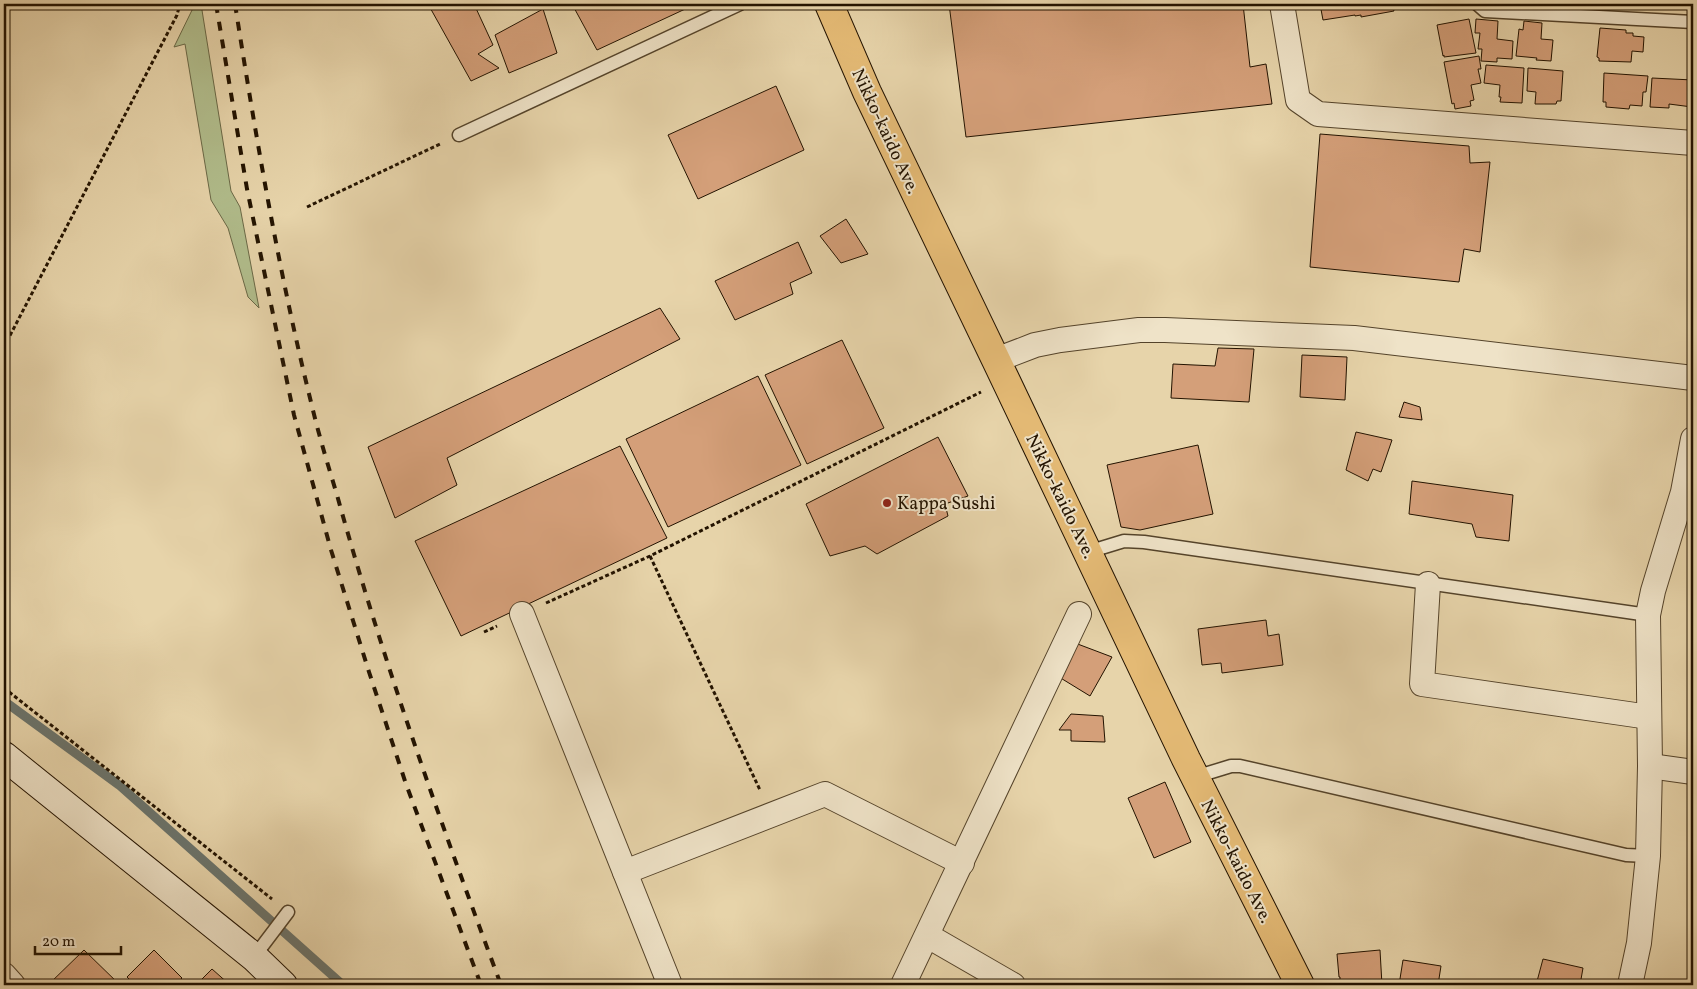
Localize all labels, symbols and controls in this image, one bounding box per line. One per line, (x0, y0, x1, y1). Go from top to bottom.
street label: Nikko-kaido Ave. (845, 65, 925, 199)
street label: Nikko-kaido Ave. (1019, 430, 1101, 563)
place label: Kappa Sushi (897, 492, 995, 517)
marker: Kappa Sushi (881, 497, 893, 509)
street label: Nikko-kaido Ave. (1194, 795, 1278, 928)
scale bar (35, 924, 121, 956)
text: 20 m (42, 932, 75, 953)

